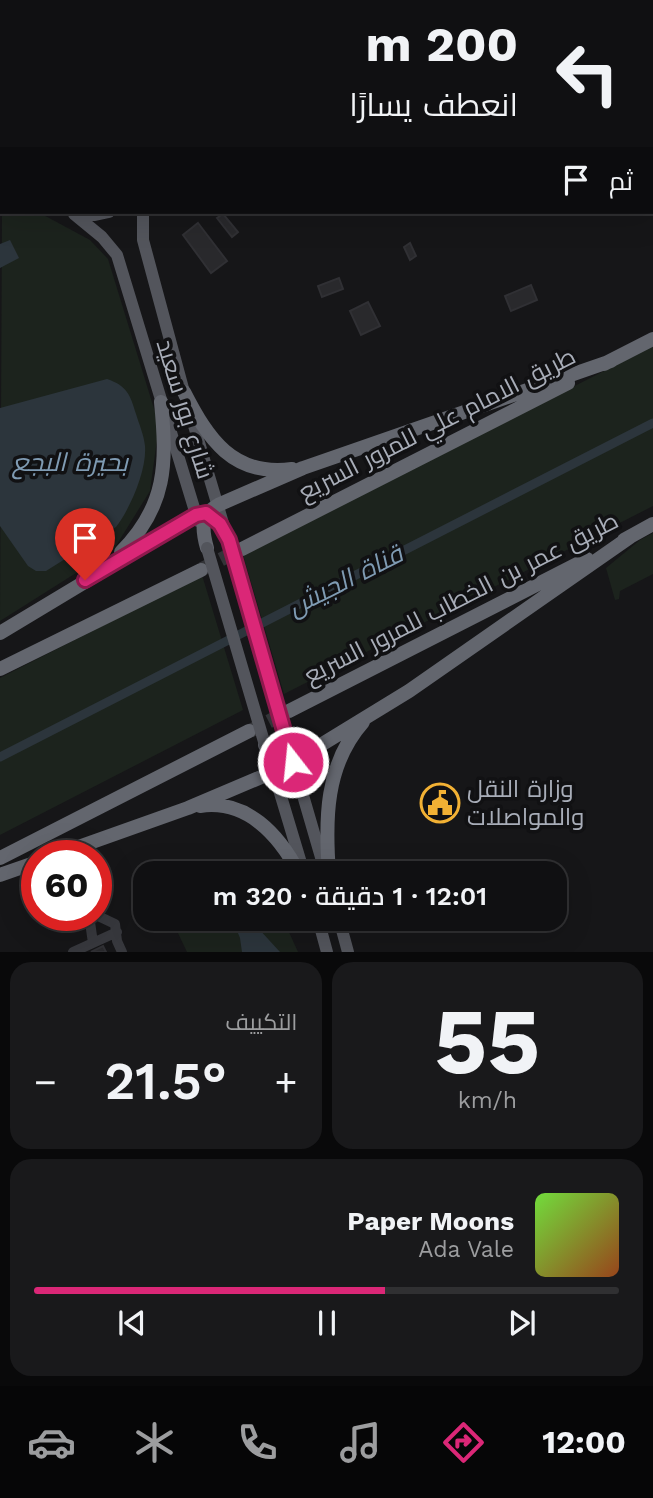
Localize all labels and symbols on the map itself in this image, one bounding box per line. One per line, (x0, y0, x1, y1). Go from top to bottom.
street label: شارع بور سعيد (149, 336, 220, 483)
street label: طريق الامام علي للمرور السريع (294, 342, 582, 511)
water label: بحيرة البجع (11, 447, 130, 480)
street label: طريق عمر بن الخطاب للمرور السريع (299, 506, 624, 691)
pin (55, 508, 115, 580)
water label: قناة الجيش (283, 537, 410, 623)
position arrow (256, 725, 330, 799)
place label: وزارة النقل والمواصلات (467, 775, 584, 831)
public building icon: وزارة النقل والمواصلات (419, 782, 461, 824)
speed limit sign: 60 (21, 840, 112, 931)

